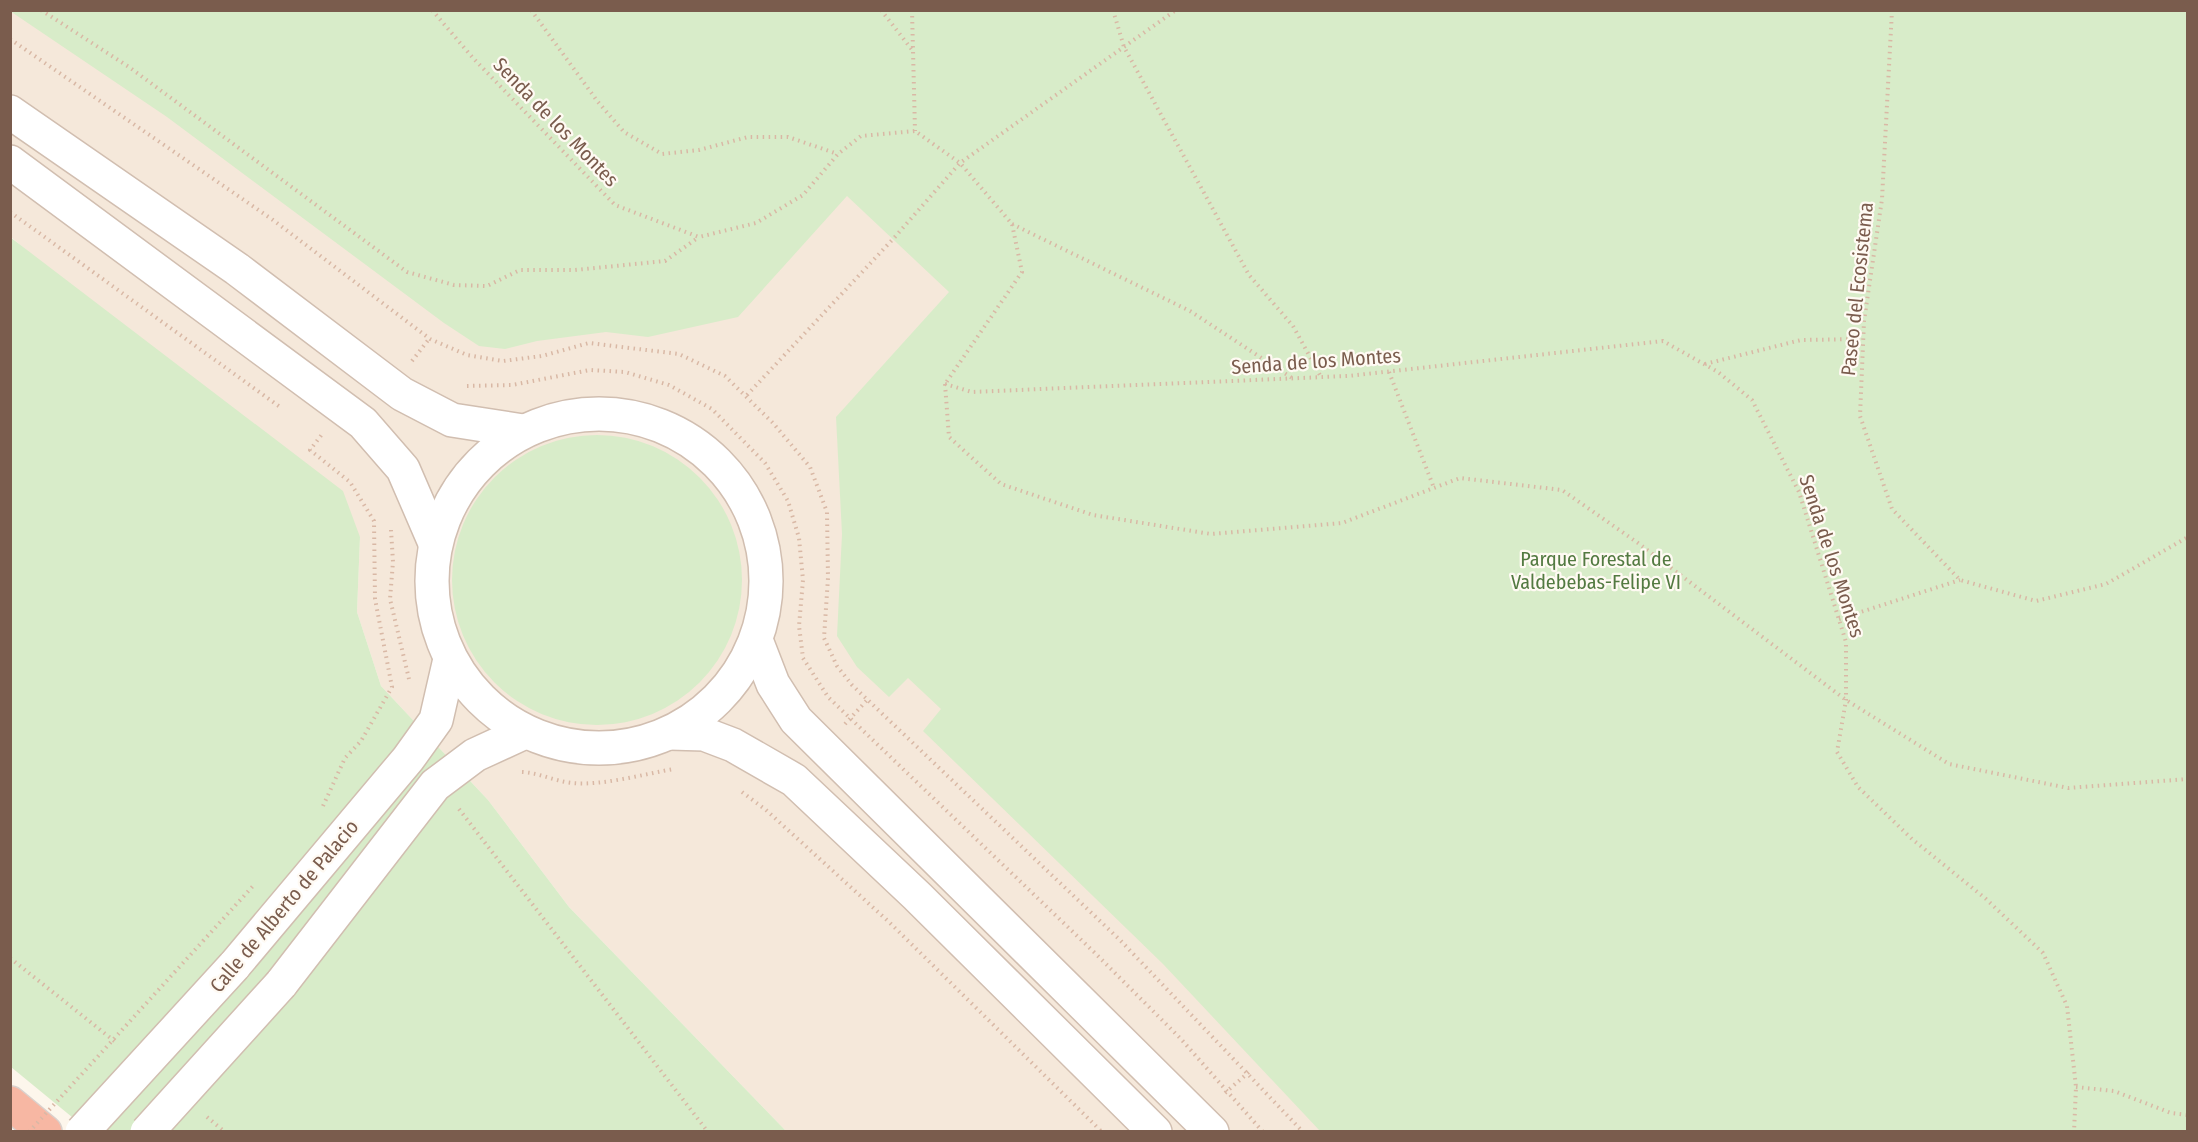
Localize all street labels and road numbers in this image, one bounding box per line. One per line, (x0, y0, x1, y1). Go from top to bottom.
street label: Senda de los Montes (488, 53, 624, 191)
street label: Paseo del Ecosistema (1836, 201, 1878, 377)
street label: Senda de los Montes (1230, 343, 1402, 379)
street label: Senda de los Montes (1794, 472, 1870, 640)
street label: Calle de Alberto de Palacio (205, 815, 363, 997)

